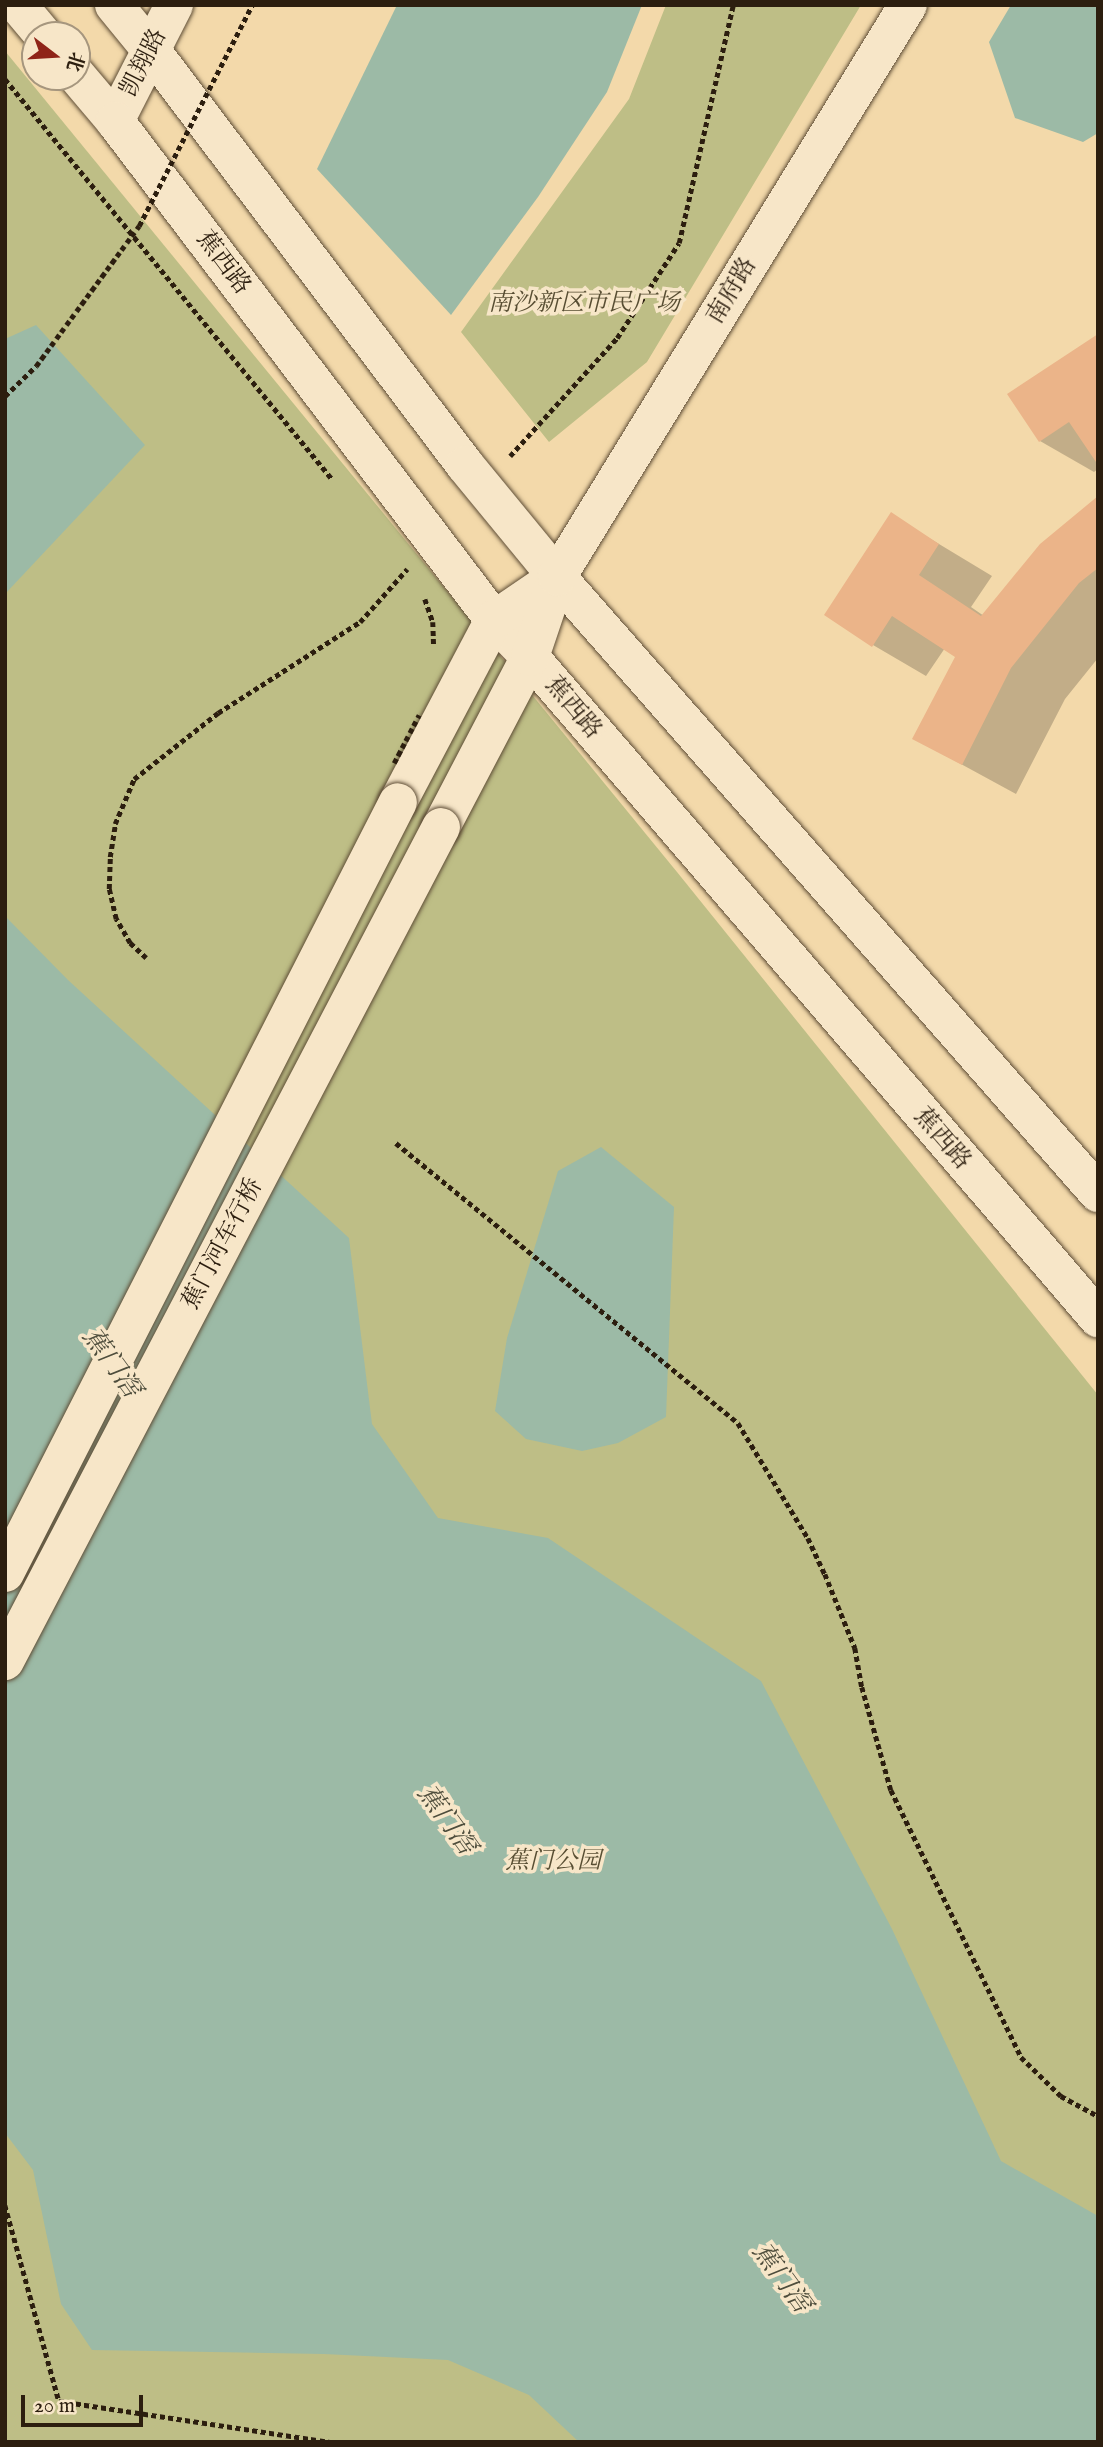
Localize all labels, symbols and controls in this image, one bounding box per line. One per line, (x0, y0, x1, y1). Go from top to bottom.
north arrow (21, 21, 91, 91)
street label: 凯翔路 (115, 24, 173, 102)
text: 北 (60, 49, 88, 74)
street label: 蕉西路 (190, 226, 256, 300)
street label: 南府路 (701, 253, 763, 329)
park label: 南沙新区市民广场 (488, 290, 680, 318)
street label: 蕉西路 (539, 671, 607, 745)
street label: 蕉西路 (908, 1102, 976, 1176)
street label: 蕉门河车行桥 (176, 1174, 270, 1314)
water label: 蕉门滘 (75, 1322, 147, 1404)
water label: 蕉门滘 (410, 1779, 482, 1861)
park label: 蕉门公园 (505, 1848, 601, 1876)
water label: 蕉门滘 (745, 2237, 817, 2319)
scale bar (24, 2380, 147, 2424)
text: 20 m (34, 2393, 75, 2420)

